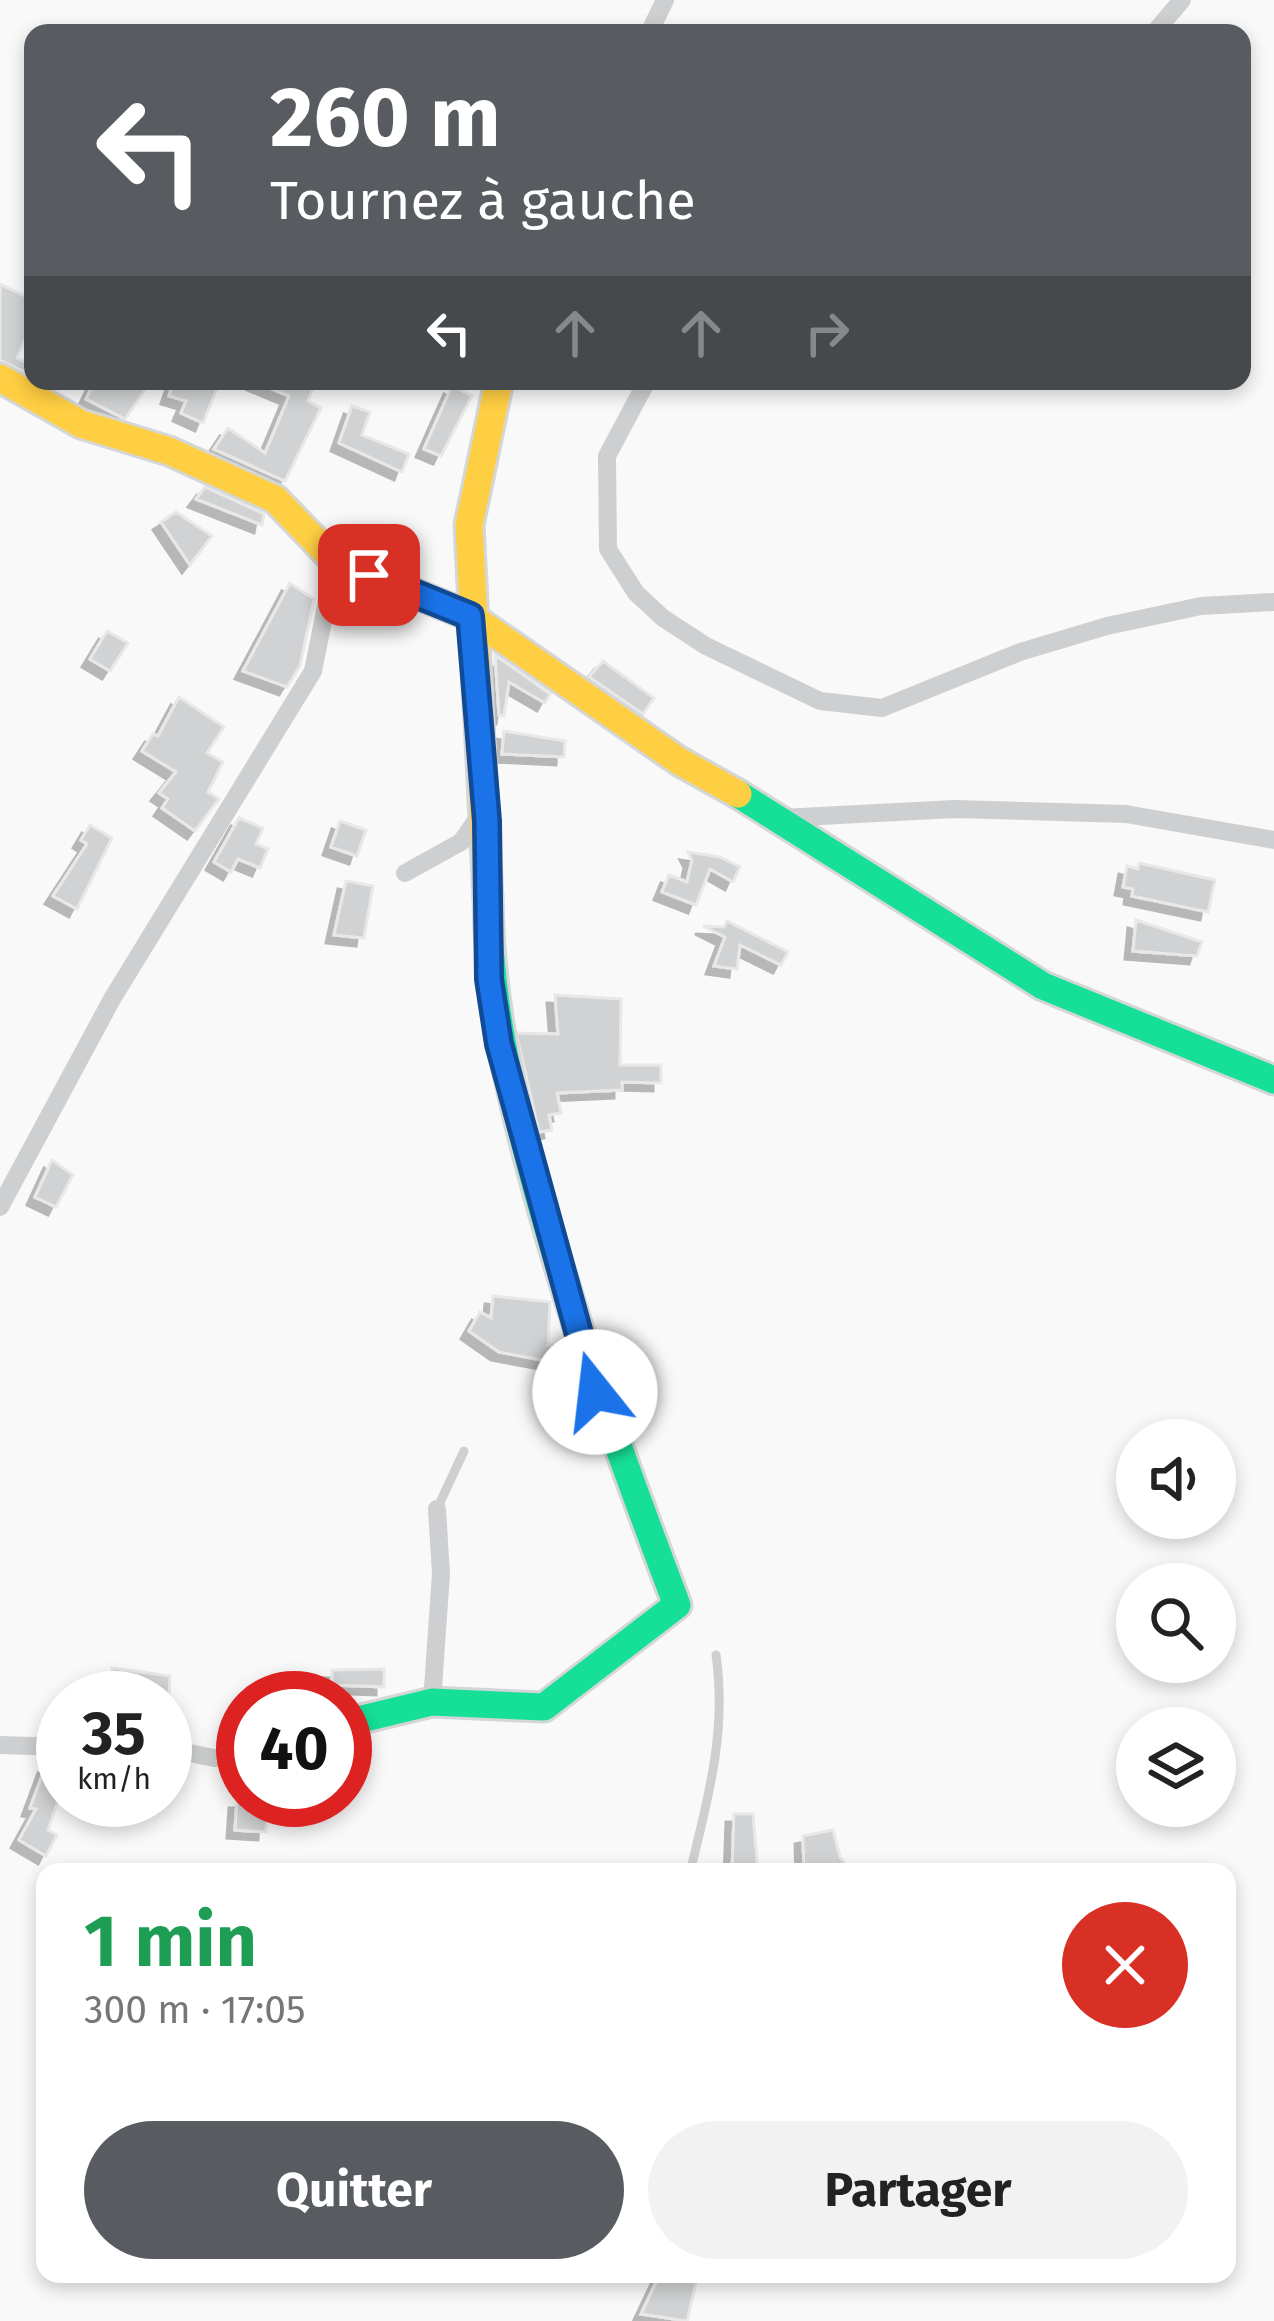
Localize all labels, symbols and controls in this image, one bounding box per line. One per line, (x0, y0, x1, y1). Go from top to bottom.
text: 260 m (270, 67, 501, 168)
icon: left (72, 72, 228, 228)
text: Tournez à gauche (270, 169, 696, 233)
icon: left (416, 300, 482, 366)
icon: ahead (542, 300, 608, 366)
icon: ahead (668, 300, 734, 366)
icon: right (794, 300, 860, 366)
pin (318, 524, 420, 626)
icon: arrive (336, 542, 402, 608)
position arrow (532, 1329, 658, 1455)
map controls (1116, 1419, 1236, 1827)
button: sound (1116, 1419, 1236, 1539)
button: search (1116, 1563, 1236, 1683)
speed limit sign: 40 (216, 1671, 372, 1827)
text: 35 (82, 1698, 146, 1770)
button: layers (1116, 1707, 1236, 1827)
text: km/h (77, 1761, 151, 1797)
text: 1 min (84, 1899, 257, 1985)
button: close (1062, 1902, 1188, 2028)
text: 300 m · 17:05 (84, 1987, 306, 2033)
button: Quitter (84, 2121, 624, 2259)
button: Partager (648, 2121, 1188, 2259)

